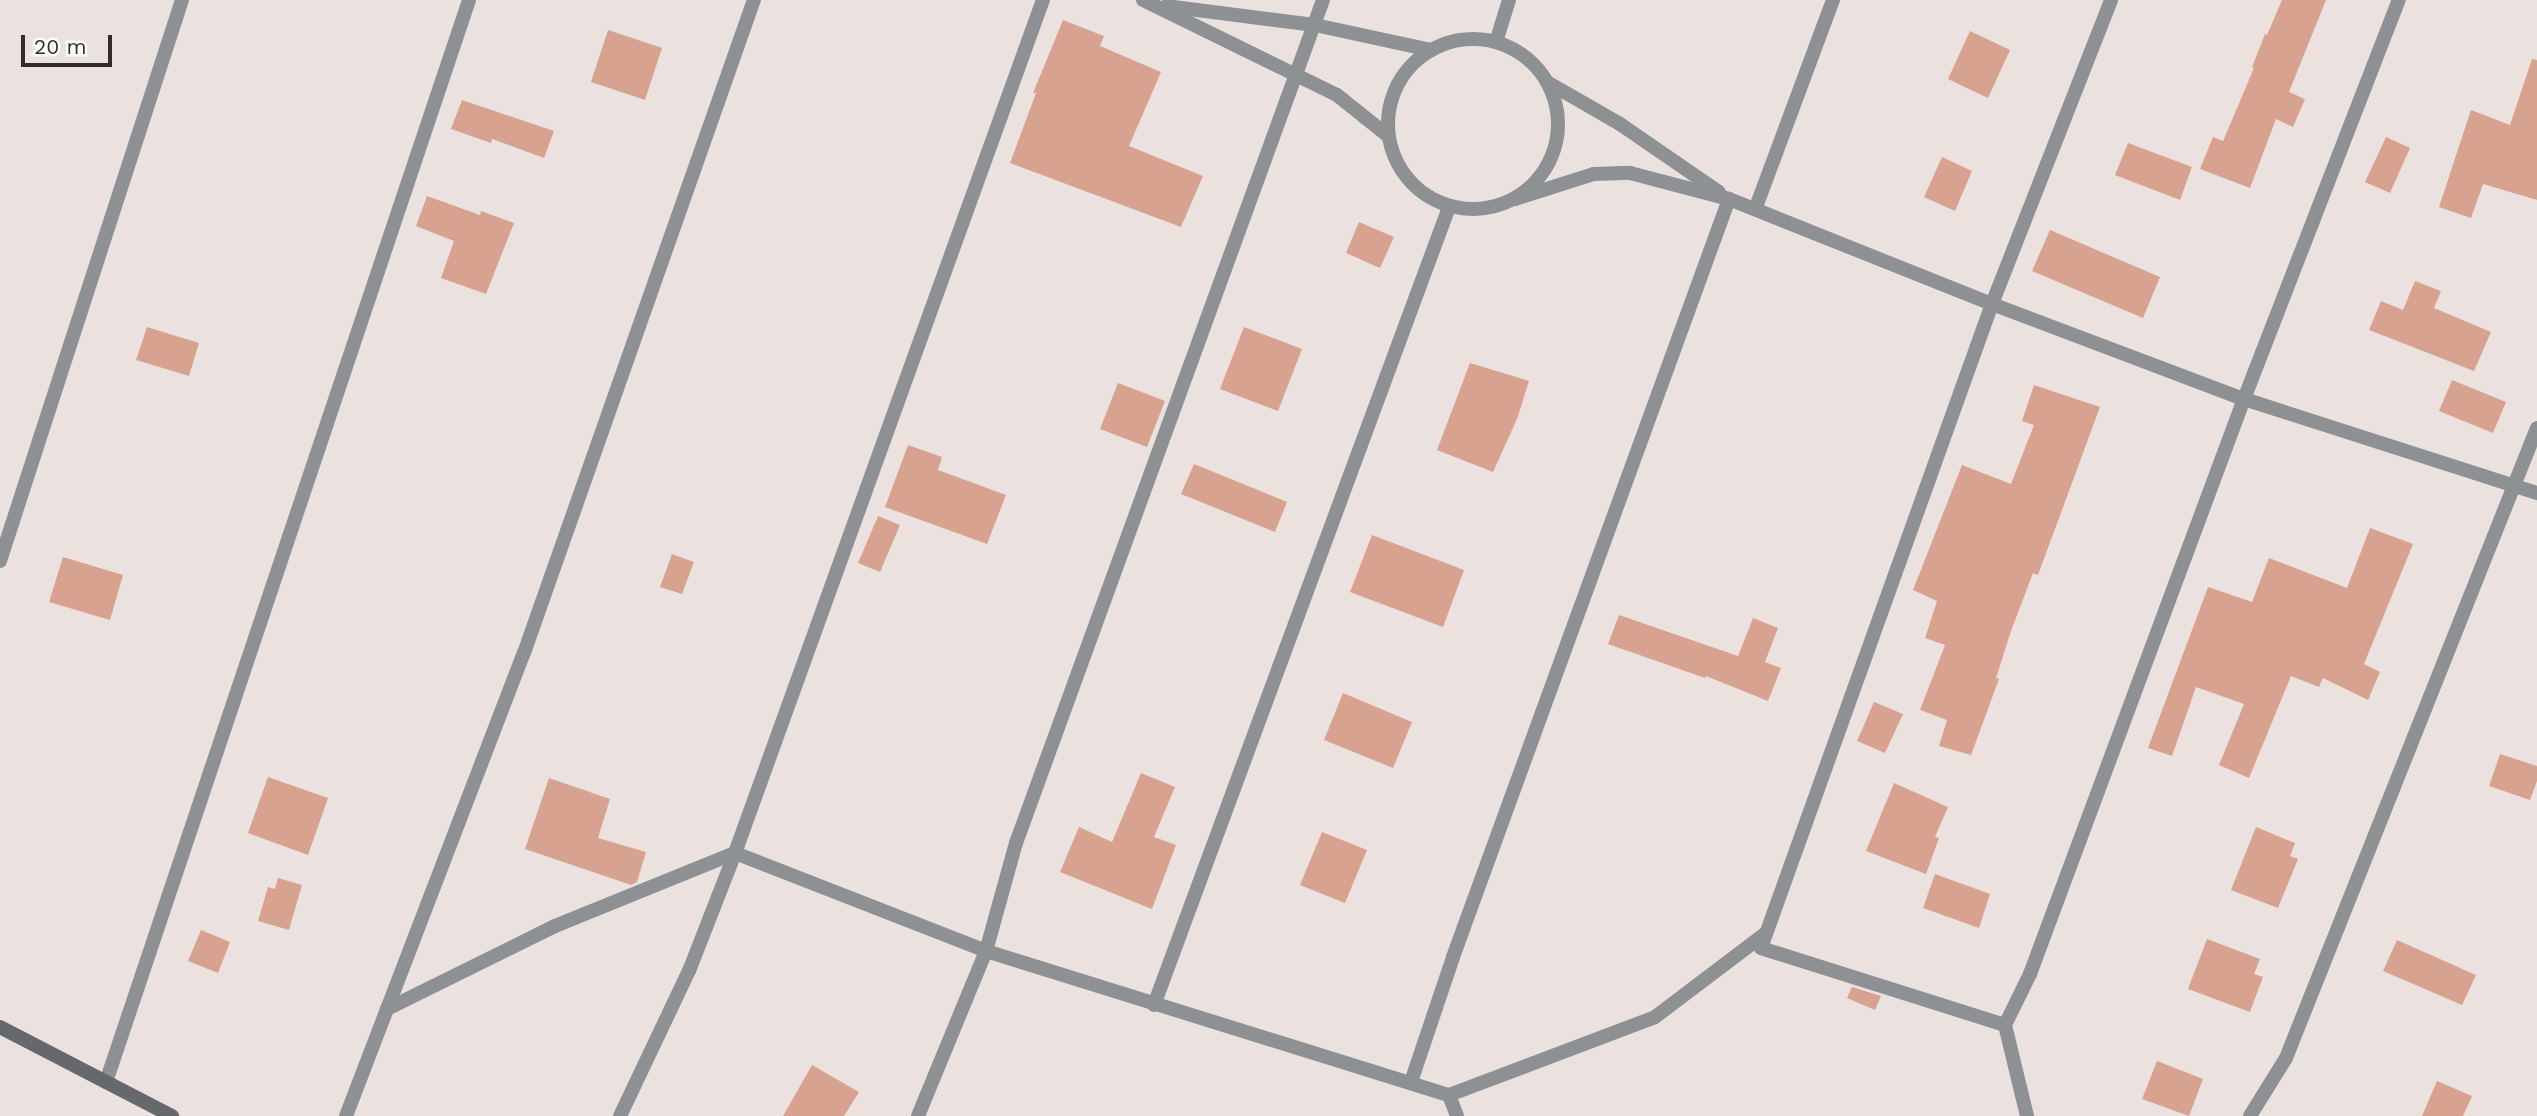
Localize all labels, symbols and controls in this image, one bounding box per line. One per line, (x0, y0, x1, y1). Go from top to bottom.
scale bar (24, 21, 116, 65)
text: 20 m (34, 34, 86, 59)

